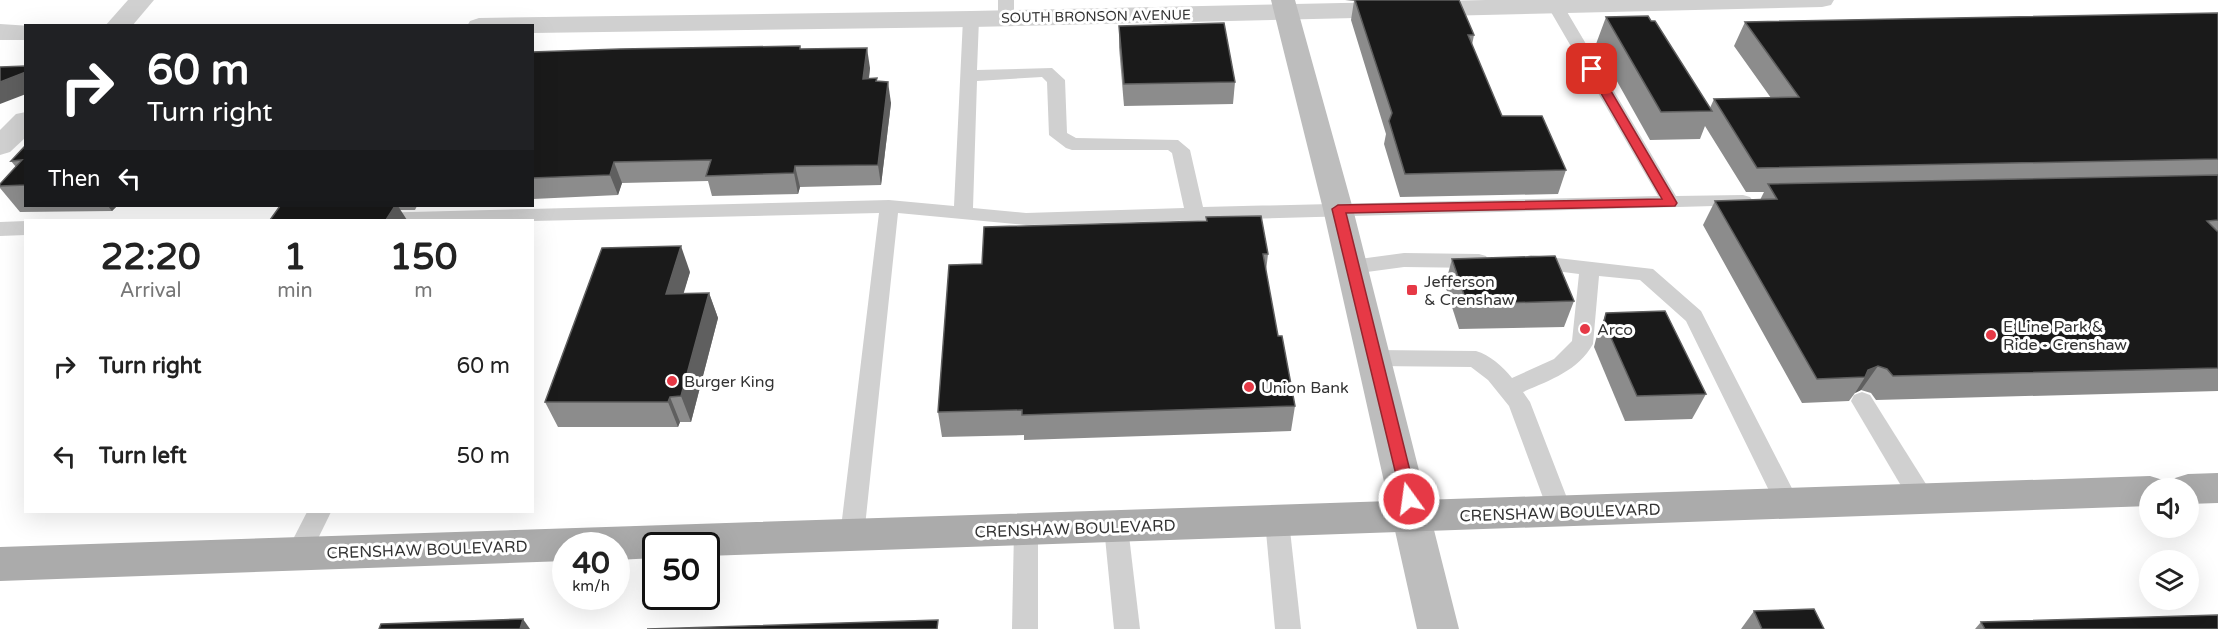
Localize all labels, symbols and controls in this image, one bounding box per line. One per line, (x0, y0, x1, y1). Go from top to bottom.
street label: SOUTH BRONSON AVENUE (1001, 6, 1191, 27)
pin (1566, 43, 1617, 94)
text: 60 m (147, 45, 249, 96)
icon: right (48, 48, 126, 126)
icon: arrive (1575, 52, 1608, 85)
text: Turn right (147, 96, 273, 129)
icon: left (113, 162, 146, 195)
text: Then (48, 166, 101, 192)
text: 22:20 (101, 236, 201, 279)
text: 1 (284, 236, 306, 279)
text: 150 (389, 236, 457, 279)
place label: Jefferson & Crenshaw (1424, 272, 1515, 310)
text: Arrival (120, 279, 182, 303)
text: min (277, 279, 313, 303)
text: m (414, 279, 433, 303)
marker: Jefferson & Crenshaw (1405, 283, 1419, 297)
place label: E Line Park & Ride - Crenshaw (2003, 317, 2127, 355)
place label: Arco (1597, 320, 1633, 340)
marker: Arco (1578, 322, 1592, 336)
marker: E Line Park & Ride - Crenshaw (1984, 328, 1998, 342)
icon: right (48, 350, 81, 383)
text: Turn right (99, 353, 201, 379)
text: 60 m (456, 353, 510, 379)
place label: Burger King (684, 372, 775, 392)
marker: Burger King (665, 374, 679, 388)
place label: Union Bank (1261, 378, 1349, 398)
marker: Union Bank (1242, 380, 1256, 394)
icon: left (48, 440, 81, 473)
text: Turn left (99, 443, 187, 469)
text: 50 m (456, 443, 510, 469)
position arrow (1377, 467, 1441, 531)
map controls (2139, 478, 2199, 610)
button: sound (2139, 478, 2199, 538)
street label: CRENSHAW BOULEVARD (1459, 499, 1661, 527)
street label: CRENSHAW BOULEVARD (974, 515, 1176, 543)
speed limit sign: 50 (642, 532, 720, 610)
street label: CRENSHAW BOULEVARD (326, 536, 528, 564)
text: 40 (572, 545, 610, 582)
button: layers (2139, 550, 2199, 610)
text: km/h (572, 577, 610, 595)

